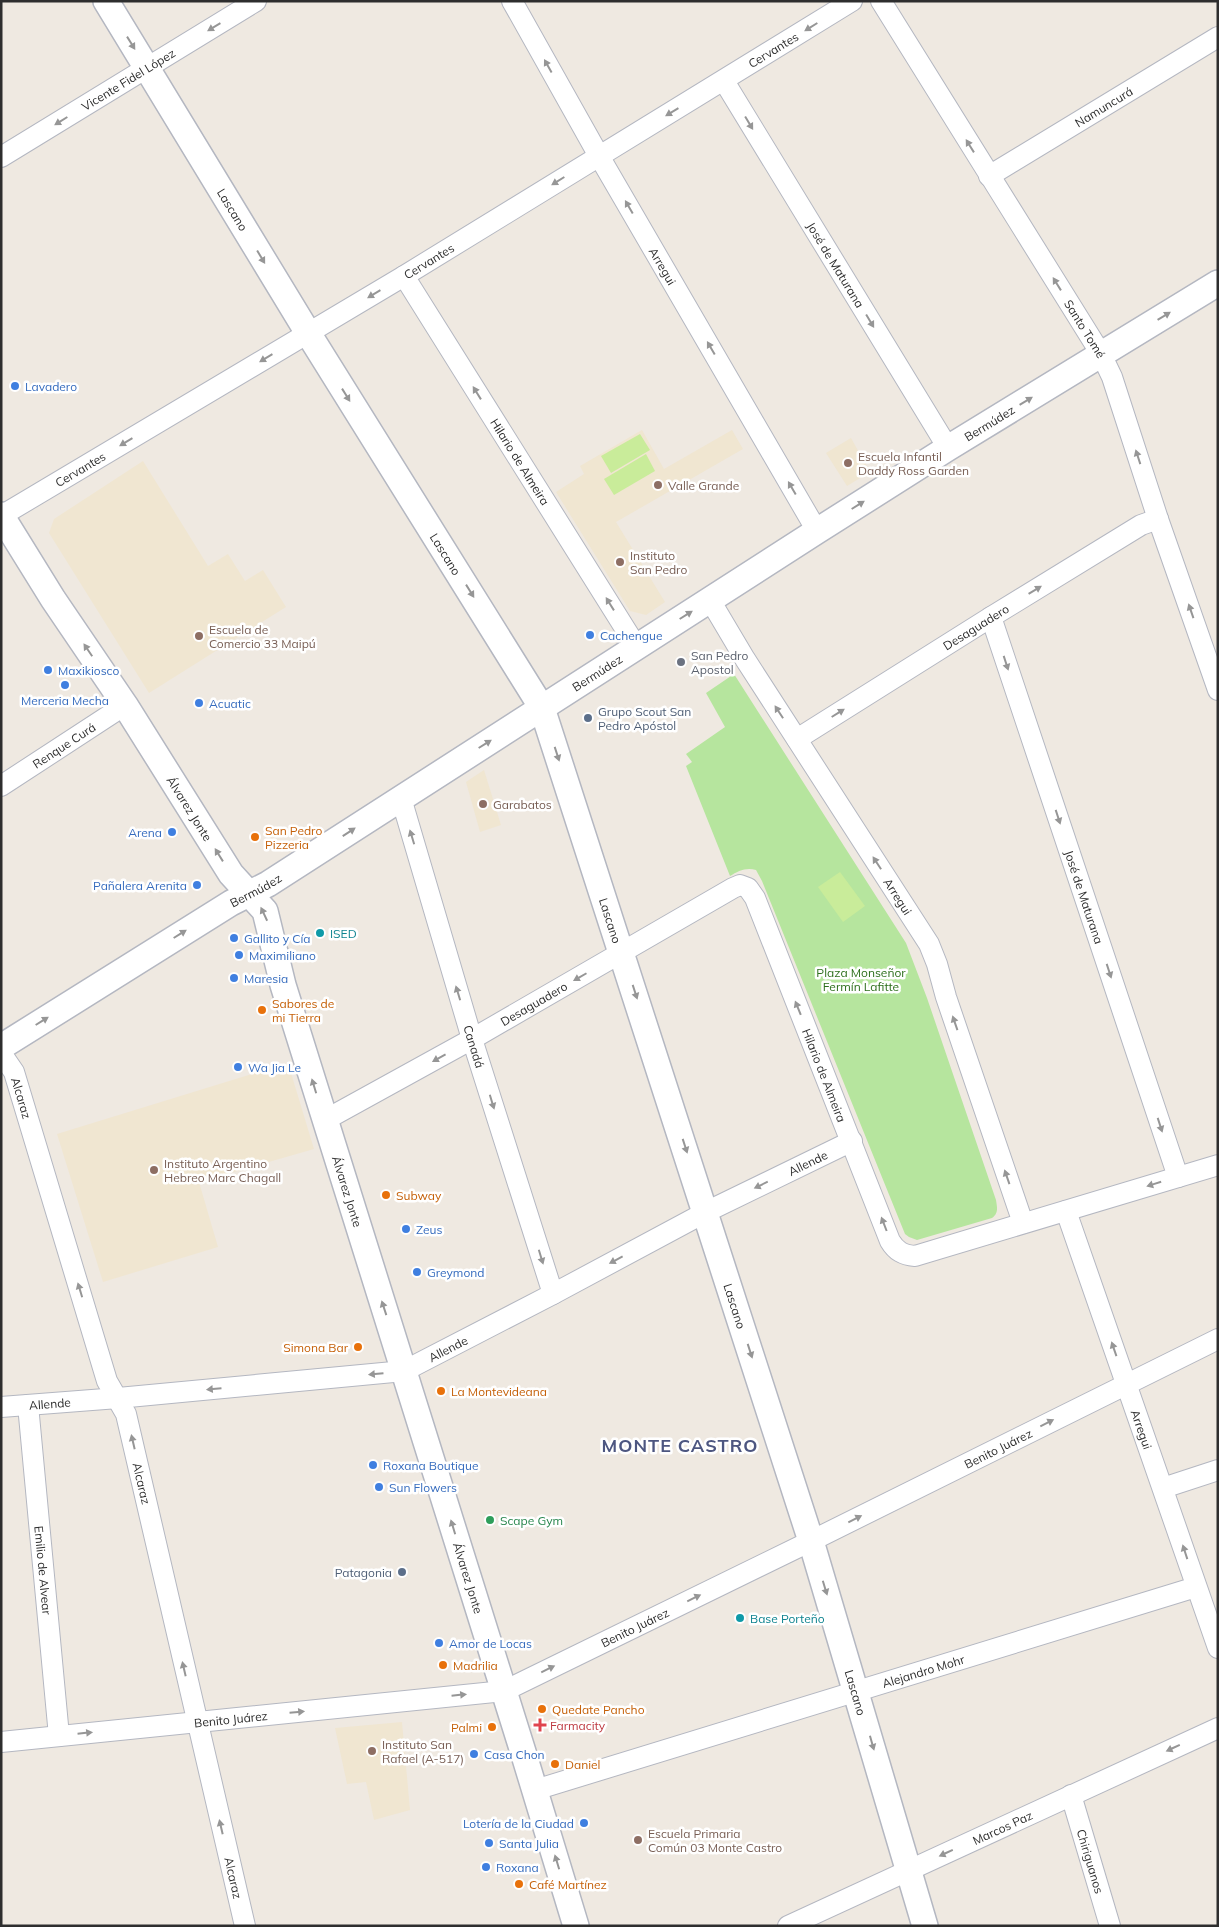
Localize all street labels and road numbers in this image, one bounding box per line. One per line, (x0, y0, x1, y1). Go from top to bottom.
street label: Cervantes (745, 28, 801, 71)
street label: Vicente Fidel López (79, 45, 178, 114)
street label: Namuncurá (1072, 83, 1135, 130)
street label: Lascano (214, 186, 251, 233)
street label: José de Maturana (804, 219, 868, 310)
street label: Cervantes (401, 240, 457, 282)
street label: Arregui (646, 245, 680, 288)
street label: Santo Tomé (1061, 297, 1109, 361)
street label: Bermúdez (961, 402, 1017, 444)
street label: Hilario de Almeira (488, 415, 553, 508)
street label: Cervantes (52, 448, 108, 490)
street label: Lascano (427, 530, 465, 578)
street label: Desaguadero (940, 600, 1011, 653)
street label: Bermúdez (569, 651, 625, 694)
street label: Renque Curá (29, 719, 98, 771)
street label: Álvarez Jonte (164, 773, 216, 844)
street label: José de Maturana (1062, 848, 1107, 946)
street label: Bermúdez (227, 870, 284, 910)
street label: Arregui (881, 875, 916, 918)
street label: Lascano (596, 896, 625, 945)
street label: Desaguadero (497, 978, 570, 1029)
street label: Canadá (461, 1023, 488, 1070)
street label: Hilario de Almeira (800, 1026, 850, 1124)
street label: Alcaraz (8, 1075, 35, 1120)
street label: Allende (786, 1147, 830, 1178)
street label: Álvarez Jonte (329, 1154, 366, 1229)
street label: Lascano (721, 1281, 749, 1331)
street label: Allende (426, 1332, 470, 1365)
street label: Allende (28, 1394, 71, 1412)
street label: Arregui (1128, 1407, 1156, 1451)
street label: Benito Juárez (962, 1425, 1034, 1471)
street label: Alcaraz (130, 1461, 154, 1506)
street label: Emilio de Alvear (32, 1525, 55, 1616)
street label: Álvarez Jonte (450, 1540, 487, 1615)
street label: Benito Juárez (598, 1604, 671, 1650)
street label: Alejandro Mohr (880, 1651, 967, 1691)
street label: Lascano (842, 1668, 870, 1717)
street label: Benito Juárez (193, 1708, 268, 1730)
street label: Marcos Paz (970, 1807, 1035, 1848)
street label: Chiriguanos (1074, 1827, 1107, 1895)
street label: Alcaraz (222, 1855, 246, 1900)

